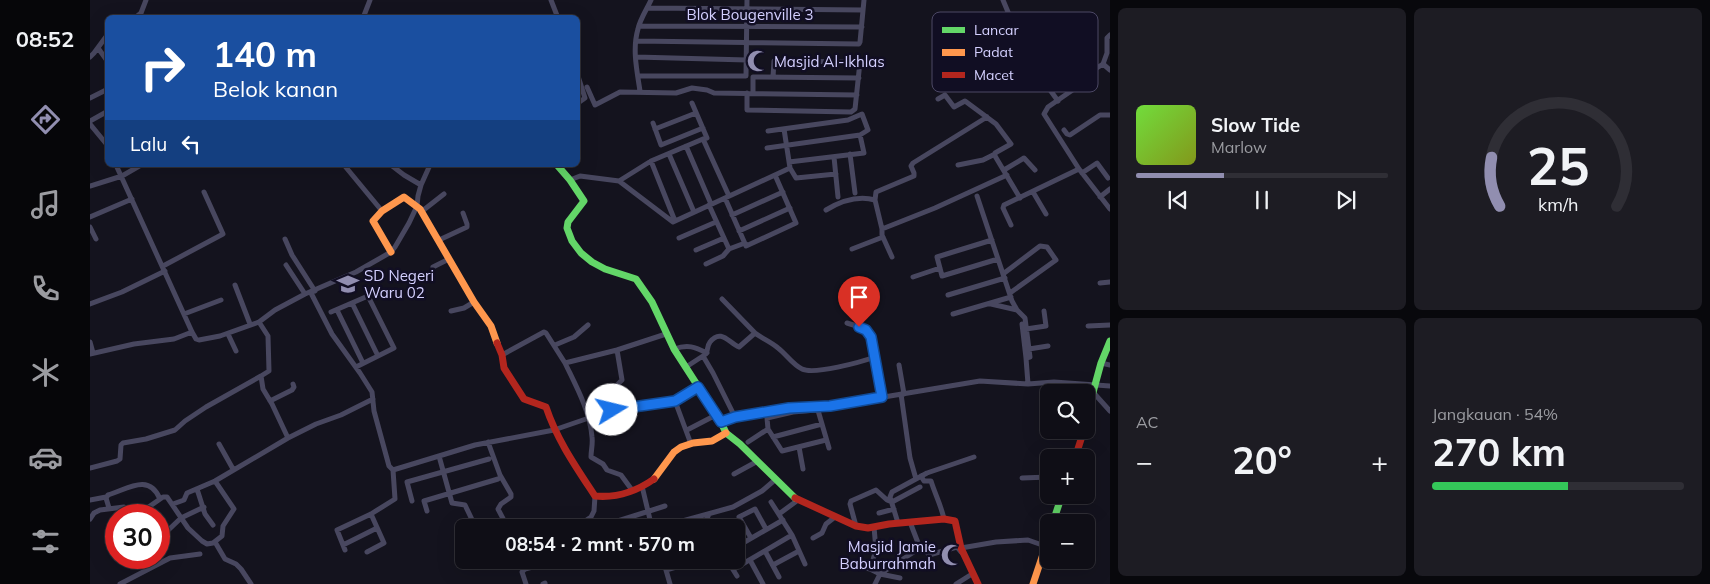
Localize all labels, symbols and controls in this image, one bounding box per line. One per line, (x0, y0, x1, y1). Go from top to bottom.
street label: Blok Bougenville 3 (686, 5, 814, 24)
legend (932, 12, 1098, 92)
text: Lancar (974, 21, 1020, 39)
text: 08:52 (16, 25, 74, 53)
text: 140 m (213, 32, 317, 76)
icon: right (130, 35, 195, 100)
text: Padat (974, 43, 1013, 61)
mosque icon: Masjid Al-Ikhlas (745, 48, 771, 74)
place label: Masjid Al-Ikhlas (774, 52, 885, 71)
text: Macet (974, 66, 1014, 84)
text: Belok kanan (213, 75, 338, 103)
icon: directions (28, 102, 63, 137)
text: Slow Tide (1211, 113, 1300, 137)
icon: left (177, 130, 205, 158)
text: Lalu (130, 132, 167, 156)
text: 25 (1527, 133, 1589, 198)
text: Marlow (1211, 137, 1267, 157)
icon: previous (1164, 186, 1192, 214)
icon: pause (1248, 186, 1276, 214)
icon: next (1332, 186, 1360, 214)
icon: music (28, 187, 63, 222)
text: km/h (1538, 193, 1578, 215)
place label: SD Negeri Waru 02 (364, 266, 434, 302)
icon: phone (28, 271, 63, 306)
school or university icon: SD Negeri Waru 02 (335, 271, 361, 297)
pin (838, 276, 880, 327)
icon: arrive (845, 283, 873, 311)
icon: climate (28, 355, 63, 390)
position arrow (585, 383, 637, 435)
map controls (1040, 384, 1095, 569)
button: search (1040, 384, 1095, 439)
text: Jangkauan · 54% (1432, 404, 1558, 424)
text: AC (1136, 412, 1159, 432)
text: 270 km (1432, 428, 1566, 476)
text: 20° (1232, 436, 1292, 484)
icon: car (28, 440, 63, 475)
text: − (1136, 444, 1153, 479)
text: + (1371, 444, 1388, 479)
button: + (1040, 449, 1095, 504)
speed limit sign: 30 (105, 504, 170, 569)
button: − (1040, 514, 1095, 569)
icon: filters (28, 524, 63, 559)
text: 08:54 · 2 mnt · 570 m (505, 532, 695, 556)
place label: Masjid Jamie Baburrahmah (840, 537, 936, 573)
mosque icon: Masjid Jamie Baburrahmah (939, 542, 965, 568)

